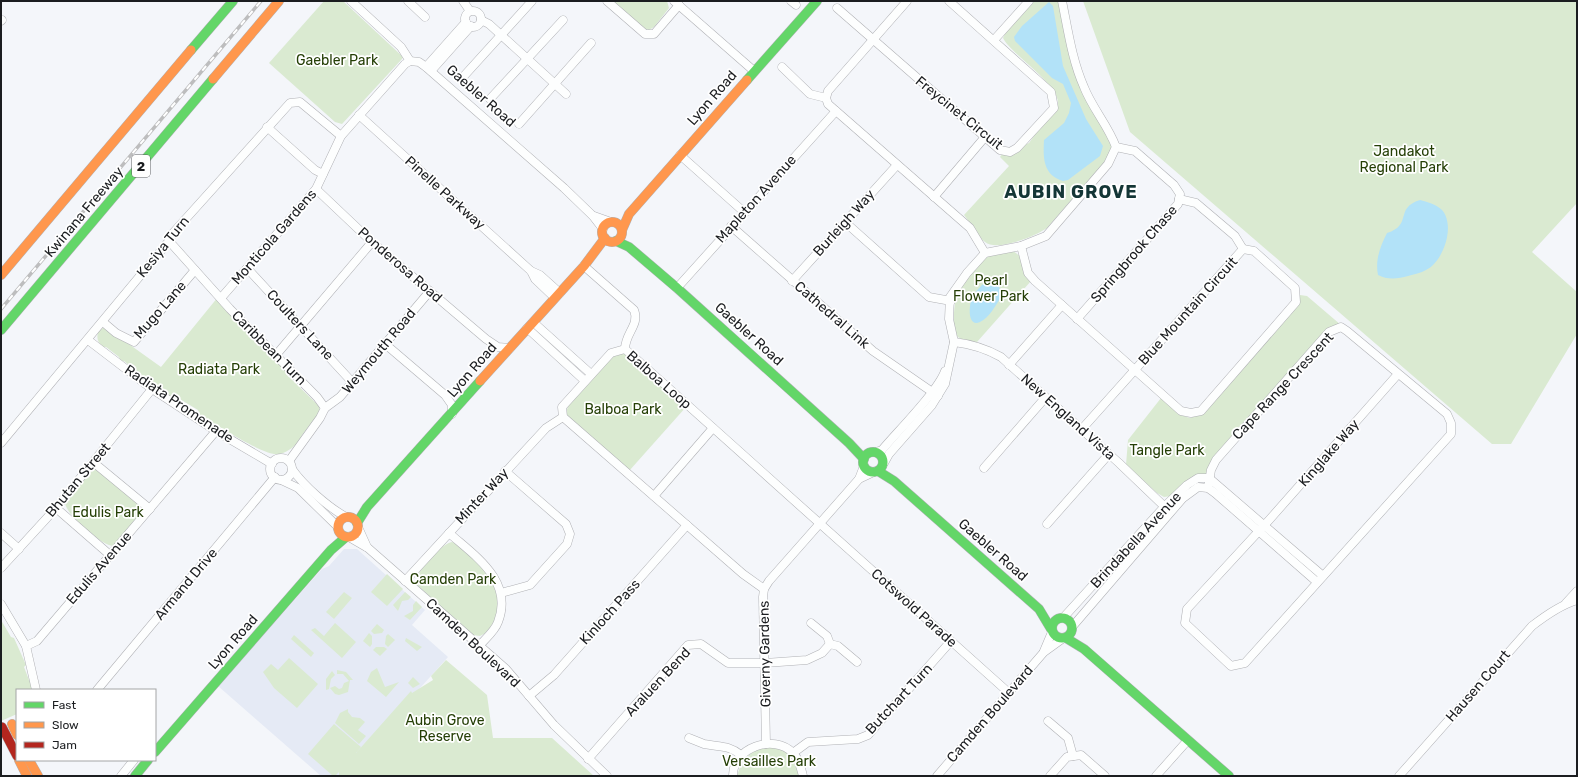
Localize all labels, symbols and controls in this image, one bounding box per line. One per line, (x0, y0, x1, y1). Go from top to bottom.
park label: Gaebler Park (296, 52, 379, 69)
street label: Gaebler Road (443, 61, 519, 131)
street label: Lyon Road (684, 67, 740, 129)
street label: Freycinet Circuit (912, 73, 1006, 154)
park label: Jandakot Regional Park (1360, 143, 1449, 176)
street label: Mapleton Avenue (712, 151, 800, 246)
street label: Pinelle Parkway (401, 152, 489, 234)
road number: 2 (132, 155, 150, 177)
street label: Kwinana Freeway (41, 163, 127, 261)
district label: AUBIN GROVE (1004, 181, 1138, 203)
street label: Monticola Gardens (228, 186, 320, 288)
street label: Burleigh Way (810, 186, 879, 260)
street label: Springbrook Chase (1087, 202, 1181, 306)
street label: Kesiya Turn (133, 213, 193, 281)
street label: Ponderosa Road (354, 224, 446, 306)
street label: Blue Mountain Circuit (1135, 253, 1241, 369)
park label: Pearl Flower Park (953, 272, 1030, 305)
street label: Mugo Lane (130, 277, 190, 342)
street label: Cathedral Link (791, 278, 874, 353)
street label: Coulters Lane (263, 286, 337, 364)
street label: Gaebler Road (711, 299, 787, 369)
street label: Weymouth Road (339, 305, 419, 397)
street label: Caribbean Turn (228, 307, 310, 389)
street label: Cape Range Crescent (1229, 328, 1338, 443)
street label: Lyon Road (444, 339, 500, 401)
street label: Balboa Loop (623, 347, 695, 413)
street label: Radiata Promenade (121, 361, 237, 447)
park label: Radiata Park (178, 361, 261, 378)
street label: New England Vista (1017, 370, 1119, 464)
park label: Balboa Park (584, 401, 662, 418)
street label: Kinglake Way (1295, 416, 1363, 490)
street label: Bhutan Street (42, 439, 114, 521)
park label: Tangle Park (1129, 442, 1205, 459)
street label: Minter Way (452, 464, 512, 528)
street label: Brindabella Avenue (1087, 488, 1185, 592)
park label: Edulis Park (72, 504, 145, 521)
street label: Gaebler Road (955, 515, 1031, 585)
street label: Edulis Avenue (63, 528, 135, 608)
street label: Armand Drive (151, 544, 221, 623)
street label: Cotswold Parade (868, 565, 961, 651)
park label: Camden Park (410, 571, 497, 588)
street label: Kinloch Pass (576, 576, 644, 648)
street label: Camden Boulevard (422, 595, 524, 691)
street label: Giverny Gardens (756, 600, 774, 708)
street label: Lyon Road (205, 611, 261, 673)
street label: Araluen Bend (622, 644, 694, 720)
street label: Hausen Court (1442, 646, 1514, 725)
street label: Butchart Turn (862, 660, 936, 738)
street label: Camden Boulevard (943, 662, 1037, 766)
legend (16, 689, 156, 761)
text: Fast (52, 698, 76, 712)
park label: Aubin Grove Reserve (405, 712, 485, 745)
text: Slow (52, 718, 79, 732)
text: Jam (52, 738, 77, 752)
park label: Versailles Park (722, 753, 817, 770)

